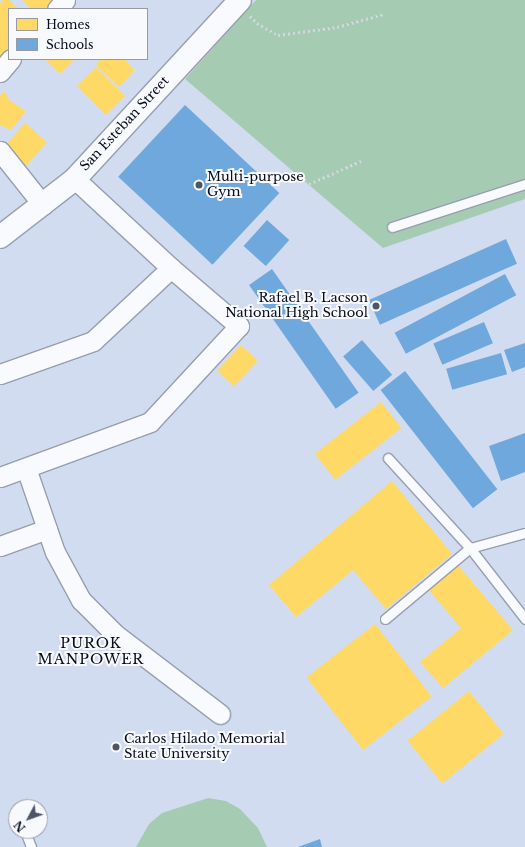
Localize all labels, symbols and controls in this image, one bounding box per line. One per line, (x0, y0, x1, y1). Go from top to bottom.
legend (8, 8, 148, 60)
text: Homes (46, 17, 90, 32)
text: Schools (46, 37, 93, 52)
street label: San Esteban Street (77, 74, 173, 174)
place label: Multi-purpose Gym (207, 170, 304, 201)
marker: Multi-purpose Gym (194, 180, 204, 190)
place label: Rafael B. Lacson National High School (225, 291, 368, 322)
marker: Rafael B. Lacson National High School (371, 301, 381, 311)
district label: PUROK MANPOWER (38, 635, 144, 668)
place label: Carlos Hilado Memorial State University (124, 732, 285, 763)
marker: Carlos Hilado Memorial State University (111, 742, 121, 752)
north arrow (8, 799, 48, 839)
text: N (11, 818, 28, 835)

